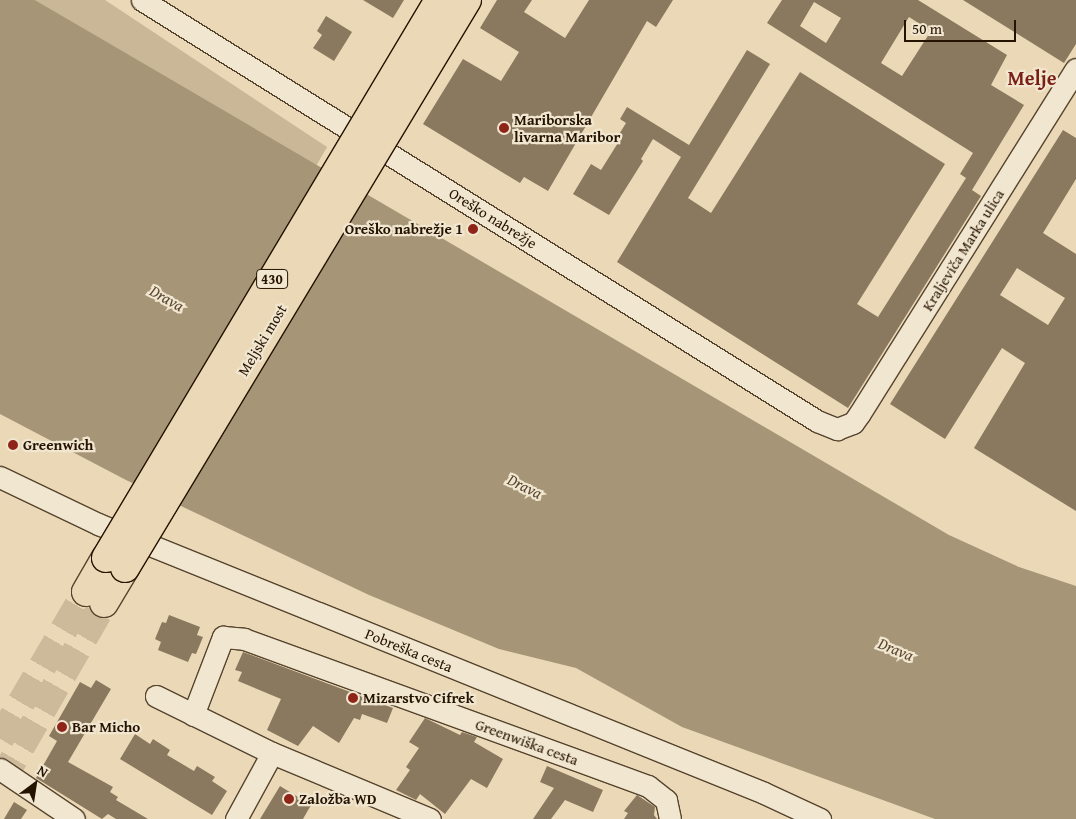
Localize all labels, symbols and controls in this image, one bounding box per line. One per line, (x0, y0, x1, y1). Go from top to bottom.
scale bar (906, 10, 1018, 42)
text: 50 m (912, 18, 942, 39)
district label: Melje (1007, 65, 1057, 89)
place label: Mariborska livarna Maribor (514, 110, 620, 145)
marker: Mariborska livarna Maribor (498, 122, 510, 134)
street label: Oreško nabrežje (446, 184, 540, 252)
street label: Kraljeviča Marka ulica (918, 186, 1008, 314)
place label: Oreško nabrežje 1 (345, 220, 463, 238)
marker: Oreško nabrežje 1 (467, 223, 479, 235)
road number: 430 (256, 268, 288, 290)
water label: Drava (147, 281, 187, 315)
street label: Meljski most (234, 301, 290, 379)
place label: Greenwich (23, 436, 93, 454)
marker: Greenwich (7, 439, 19, 451)
water label: Drava (505, 469, 545, 503)
street label: Pobreška cesta (363, 624, 455, 676)
water label: Drava (876, 633, 916, 665)
place label: Mizarstvo Cifrek (363, 689, 474, 707)
marker: Mizarstvo Cifrek (347, 692, 359, 704)
street label: Greenwiška cesta (473, 715, 581, 769)
place label: Bar Micho (72, 718, 140, 736)
marker: Bar Micho (56, 721, 68, 733)
north arrow (10, 759, 60, 809)
text: N (34, 760, 52, 782)
place label: Založba WD (299, 790, 376, 808)
marker: Založba WD (283, 793, 295, 805)

